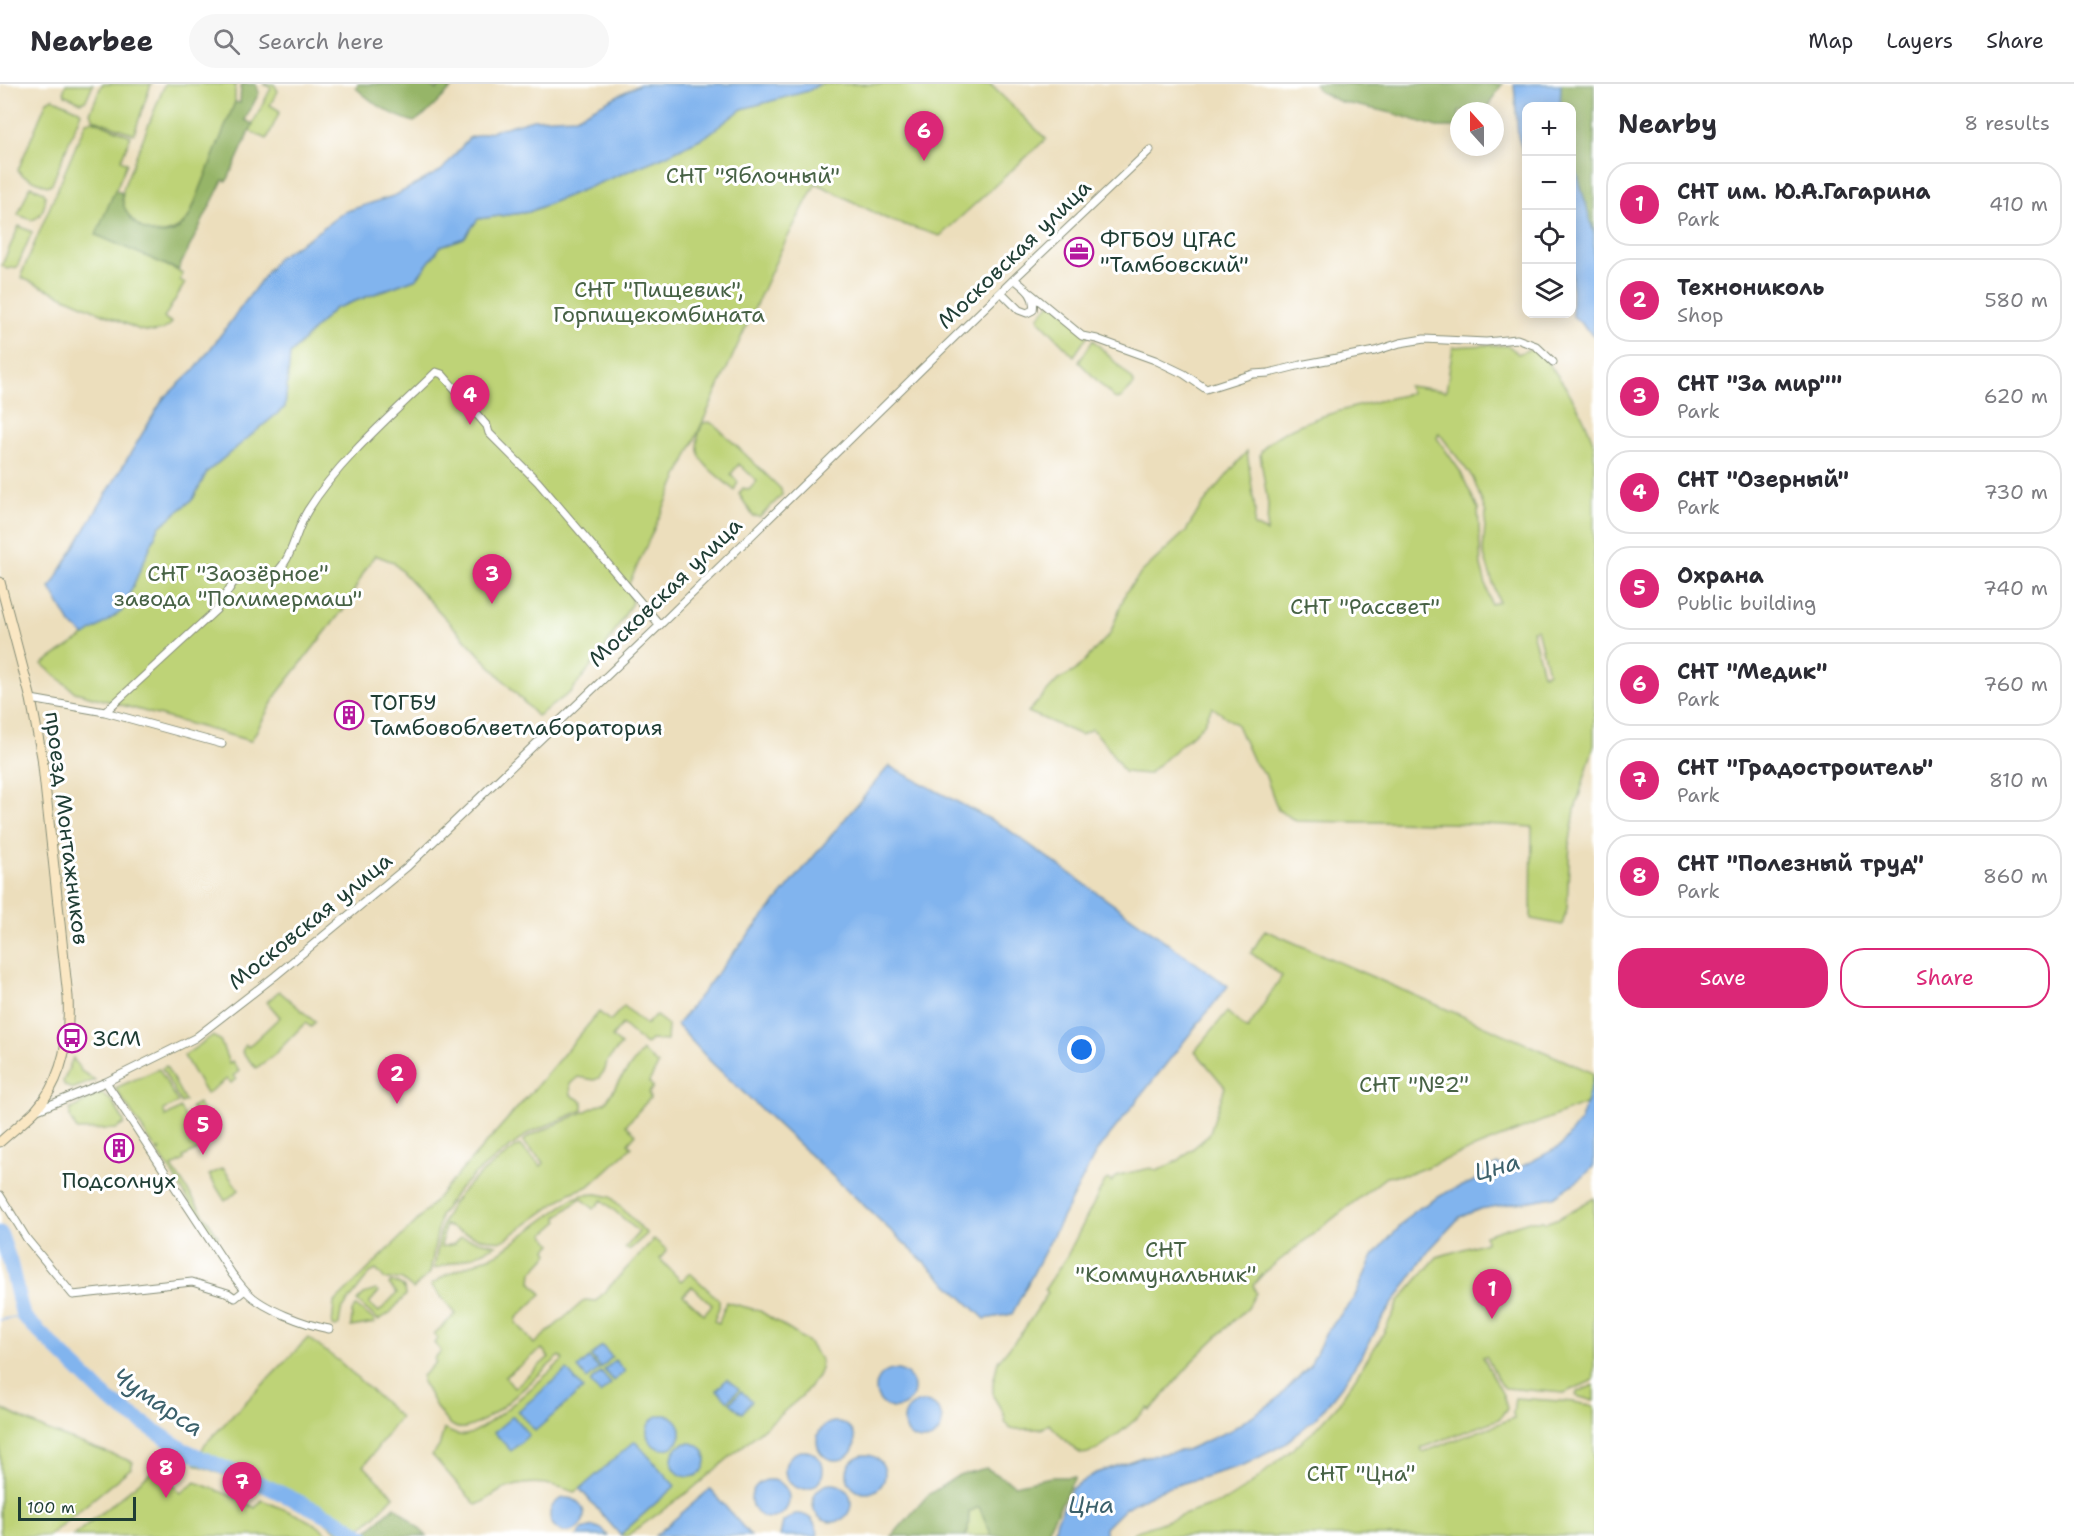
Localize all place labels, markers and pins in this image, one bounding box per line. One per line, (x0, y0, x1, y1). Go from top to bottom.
pin: 6 (904, 112, 944, 161)
place label: ФГБОУ ЦГАС "Тамбовский" (1100, 225, 1249, 279)
office icon: ФГБОУ ЦГАС "Тамбовский" (1063, 236, 1095, 268)
pin: 4 (450, 376, 490, 425)
pin: 3 (472, 554, 512, 604)
place label: ТОГБУ Тамбовоблветлаборатория (370, 688, 663, 742)
building icon: ТОГБУ Тамбовоблветлаборатория (333, 699, 365, 731)
bus stop icon: ЗСМ (56, 1022, 88, 1054)
place label: ЗСМ (93, 1024, 141, 1053)
pin: 2 (378, 1054, 416, 1104)
pin: 5 (184, 1106, 222, 1155)
building icon: Подсолнух (103, 1132, 135, 1164)
place label: Подсолнух (62, 1166, 176, 1195)
pin: 1 (1472, 1270, 1512, 1319)
pin: 8 (146, 1448, 186, 1498)
pin: 7 (222, 1462, 262, 1512)

